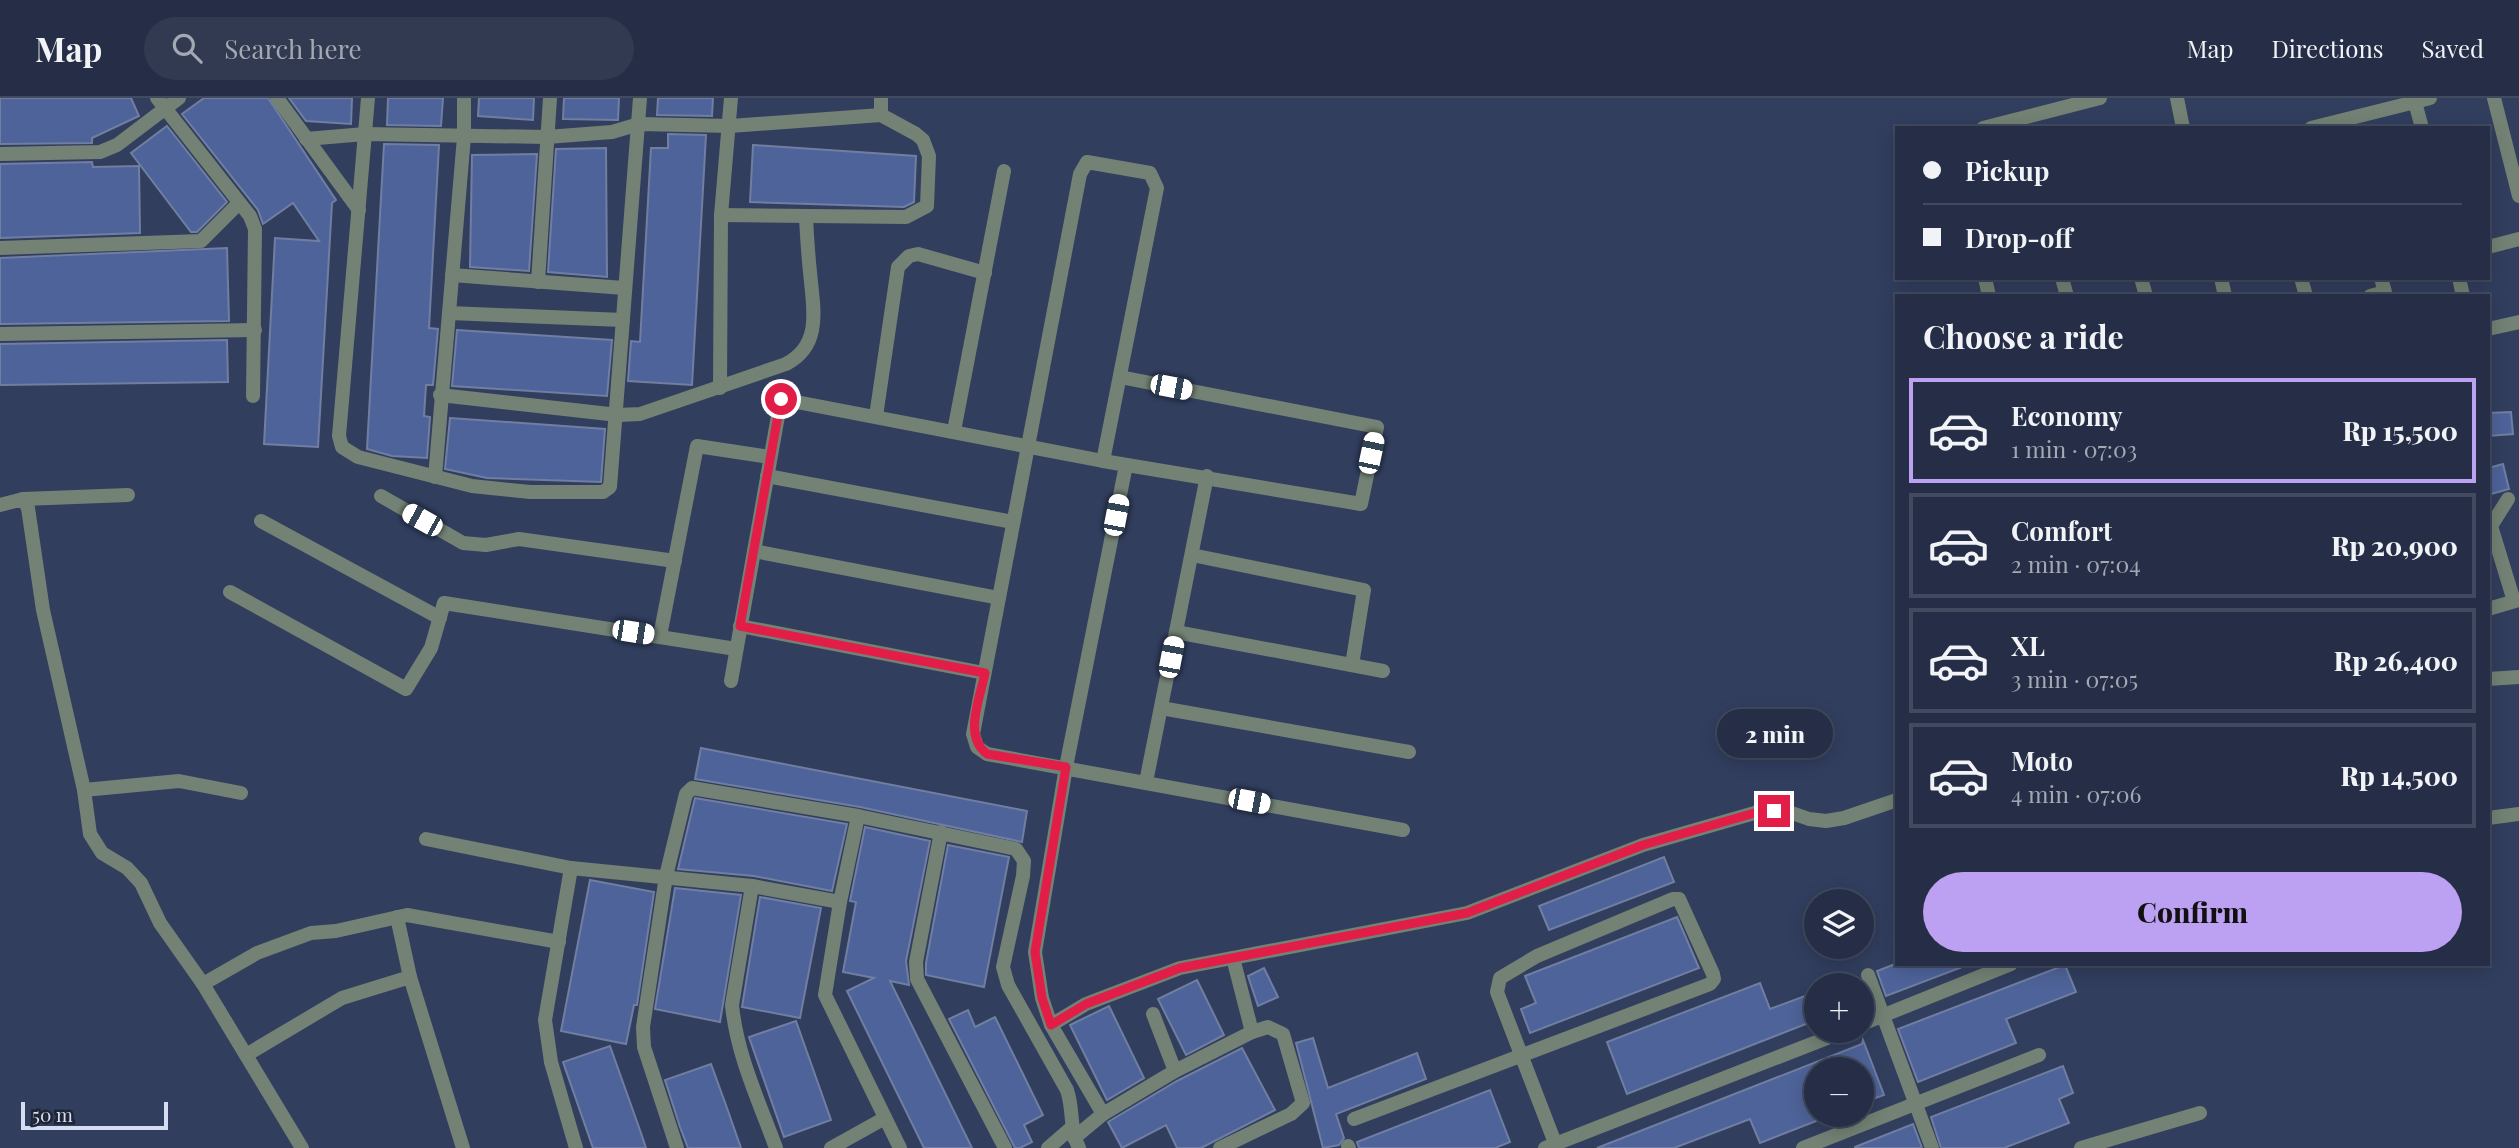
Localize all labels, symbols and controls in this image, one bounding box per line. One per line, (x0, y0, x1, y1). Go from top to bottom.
search box (144, 17, 634, 80)
text: Map (35, 26, 102, 70)
icon: search (168, 29, 206, 67)
text: Search here (224, 31, 362, 66)
text: Map (2187, 32, 2233, 64)
text: Directions (2271, 32, 2384, 64)
text: Saved (2422, 32, 2484, 64)
text: Pickup (1965, 153, 2049, 188)
text: Drop-off (1965, 220, 2072, 255)
text: Choose a ride (1923, 314, 2124, 357)
car (1149, 373, 1194, 401)
route start (765, 383, 797, 415)
text: Economy (2011, 398, 2122, 433)
icon: car (1927, 399, 1990, 462)
text: Rp 15,500 (2343, 413, 2458, 448)
car (1357, 430, 1386, 476)
text: 1 min · 07:03 (2011, 433, 2137, 464)
car (1102, 492, 1131, 538)
car (399, 501, 446, 539)
text: Comfort (2011, 513, 2112, 548)
icon: car (1927, 514, 1990, 577)
text: Rp 20,900 (2331, 528, 2458, 563)
text: 2 min · 07:04 (2011, 548, 2141, 579)
car (611, 618, 656, 646)
text: XL (2011, 628, 2045, 663)
icon: car (1927, 629, 1990, 692)
car (1157, 634, 1186, 680)
text: Rp 26,400 (2334, 643, 2458, 678)
text: 3 min · 07:05 (2011, 663, 2138, 694)
callout: 2 min (1716, 710, 1832, 758)
text: 2 min (1745, 718, 1805, 749)
text: Moto (2011, 743, 2073, 778)
icon: car (1927, 744, 1990, 807)
text: Rp 14,500 (2341, 758, 2458, 793)
text: 4 min · 07:06 (2011, 778, 2141, 809)
car (1227, 787, 1272, 815)
route end (1758, 795, 1790, 827)
button: Confirm (1923, 872, 2462, 952)
map controls (1804, 889, 1874, 1127)
button: layers (1804, 889, 1874, 959)
button: + (1804, 973, 1874, 1043)
button: − (1804, 1057, 1874, 1127)
scale bar (21, 1099, 168, 1131)
text: 50 m (32, 1101, 73, 1127)

